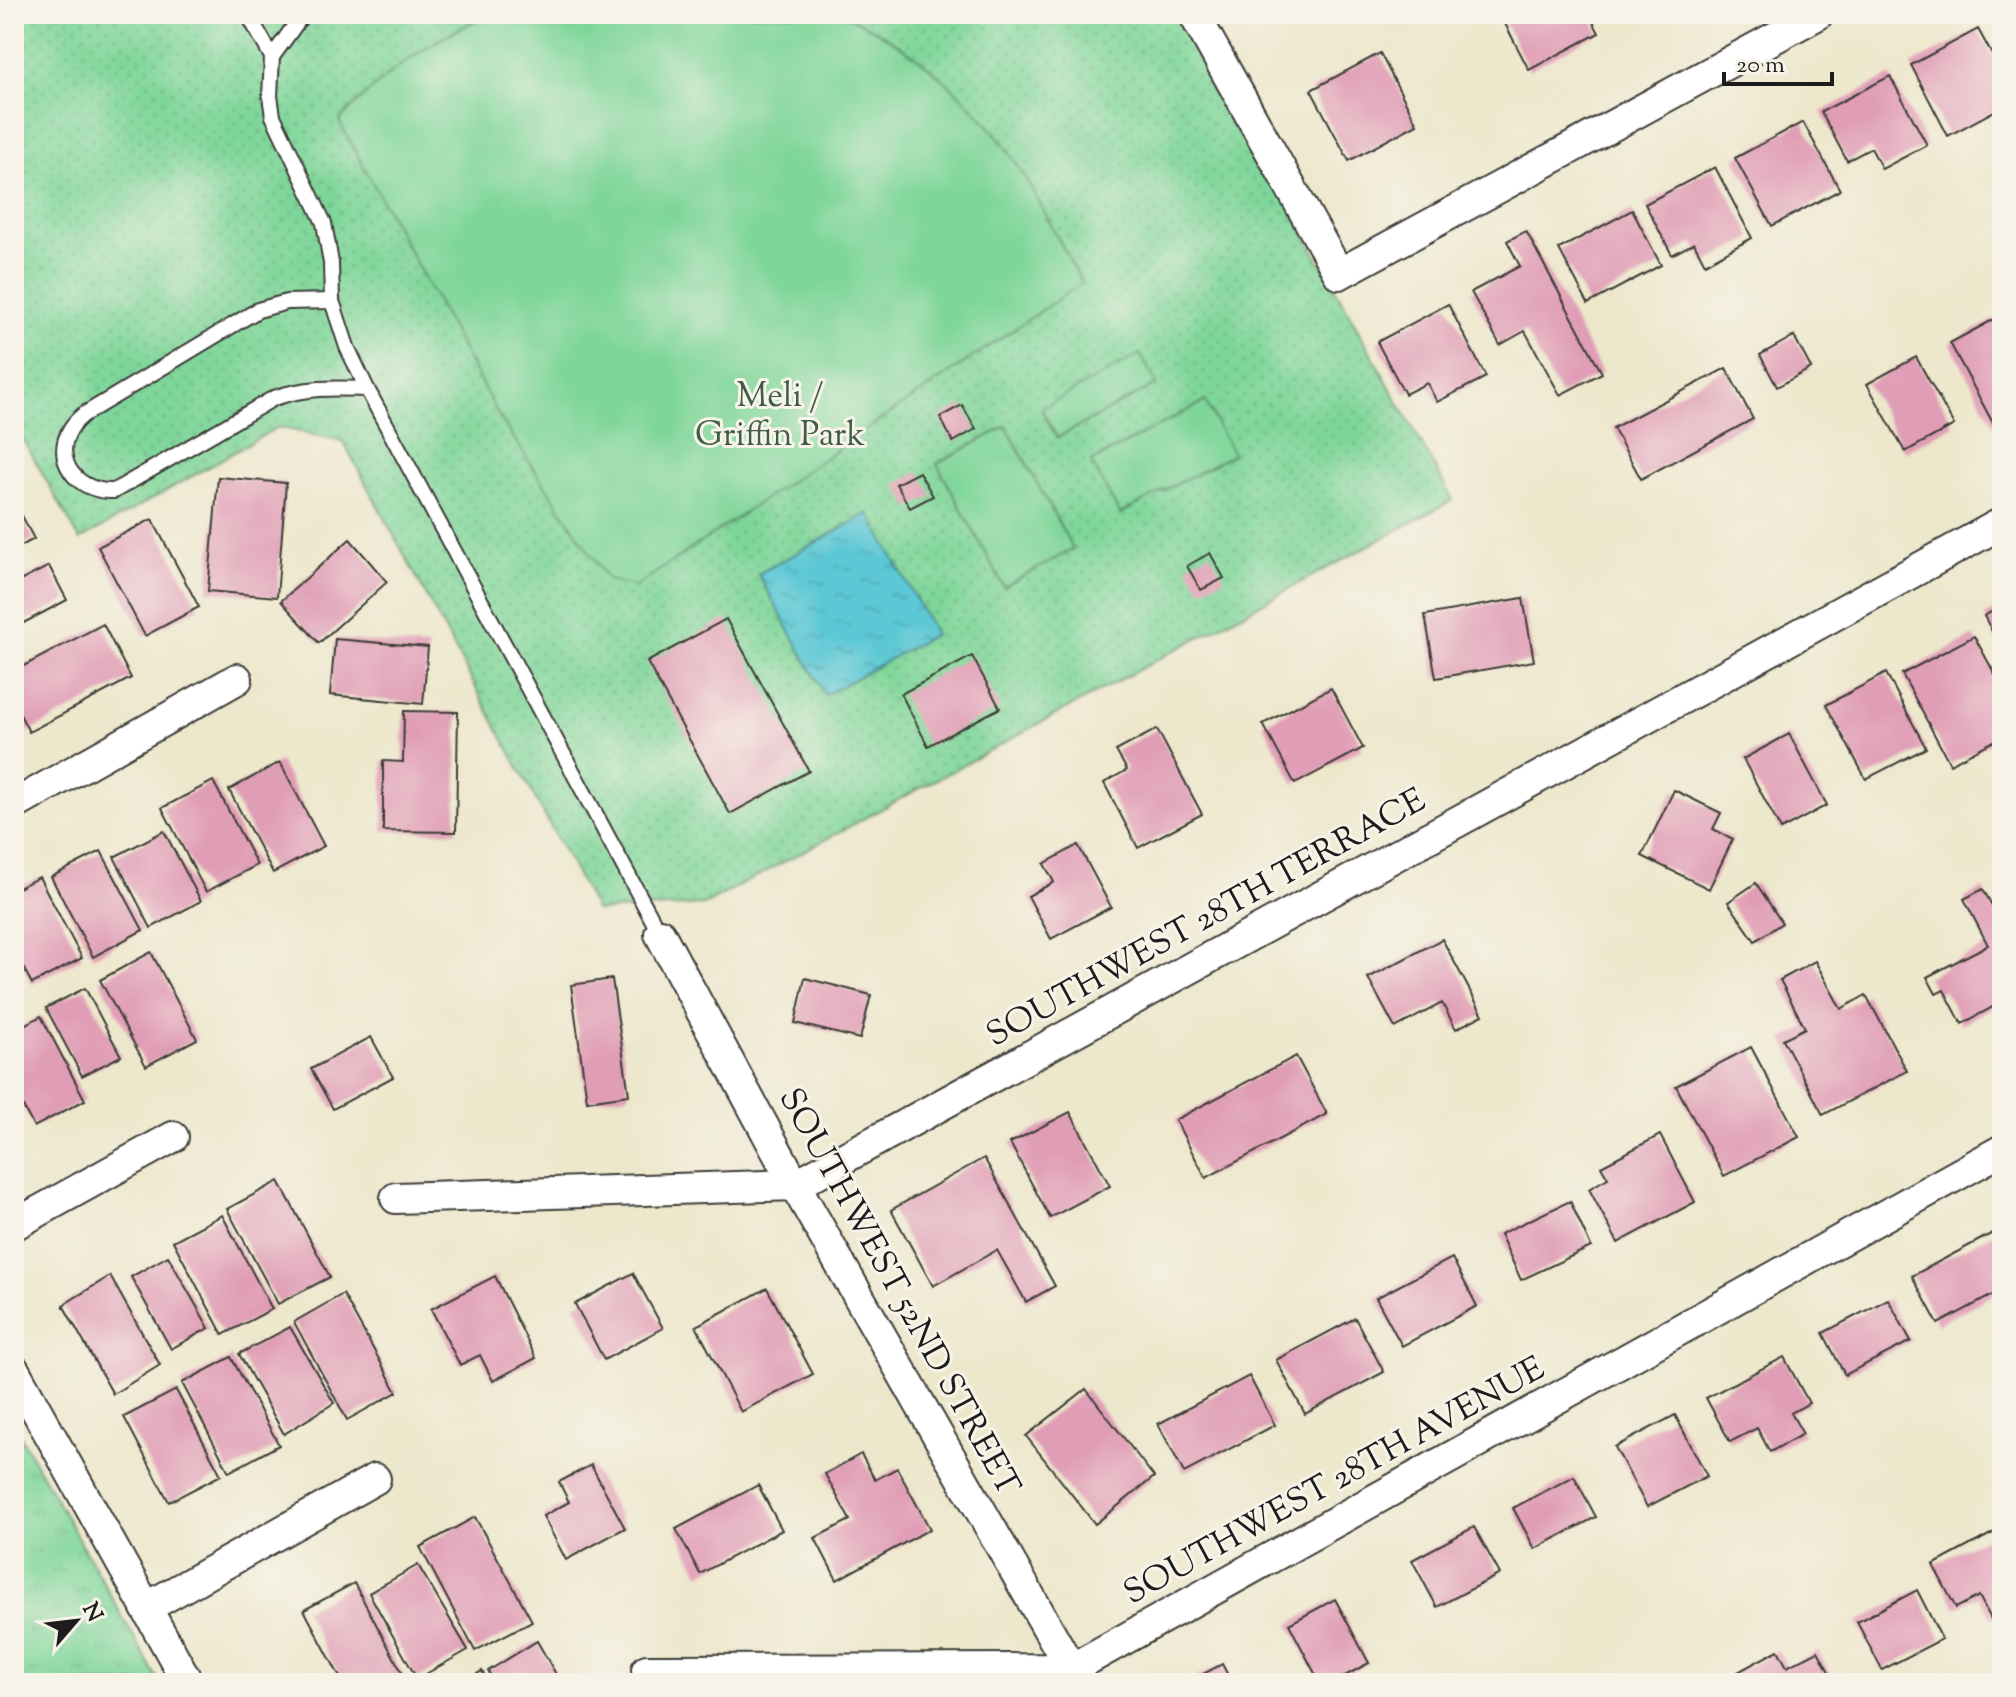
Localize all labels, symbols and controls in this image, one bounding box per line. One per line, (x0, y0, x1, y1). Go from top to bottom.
scale bar (1724, 36, 1832, 86)
text: 20 m (1736, 49, 1785, 83)
park label: Meli / Griffin Park (695, 373, 865, 461)
street label: SOUTHWEST 28TH TERRACE (978, 777, 1435, 1061)
street label: SOUTHWEST 52ND STREET (765, 1080, 1031, 1506)
street label: SOUTHWEST 28TH AVENUE (1115, 1346, 1554, 1619)
north arrow (36, 1581, 116, 1661)
text: N (73, 1598, 109, 1629)

